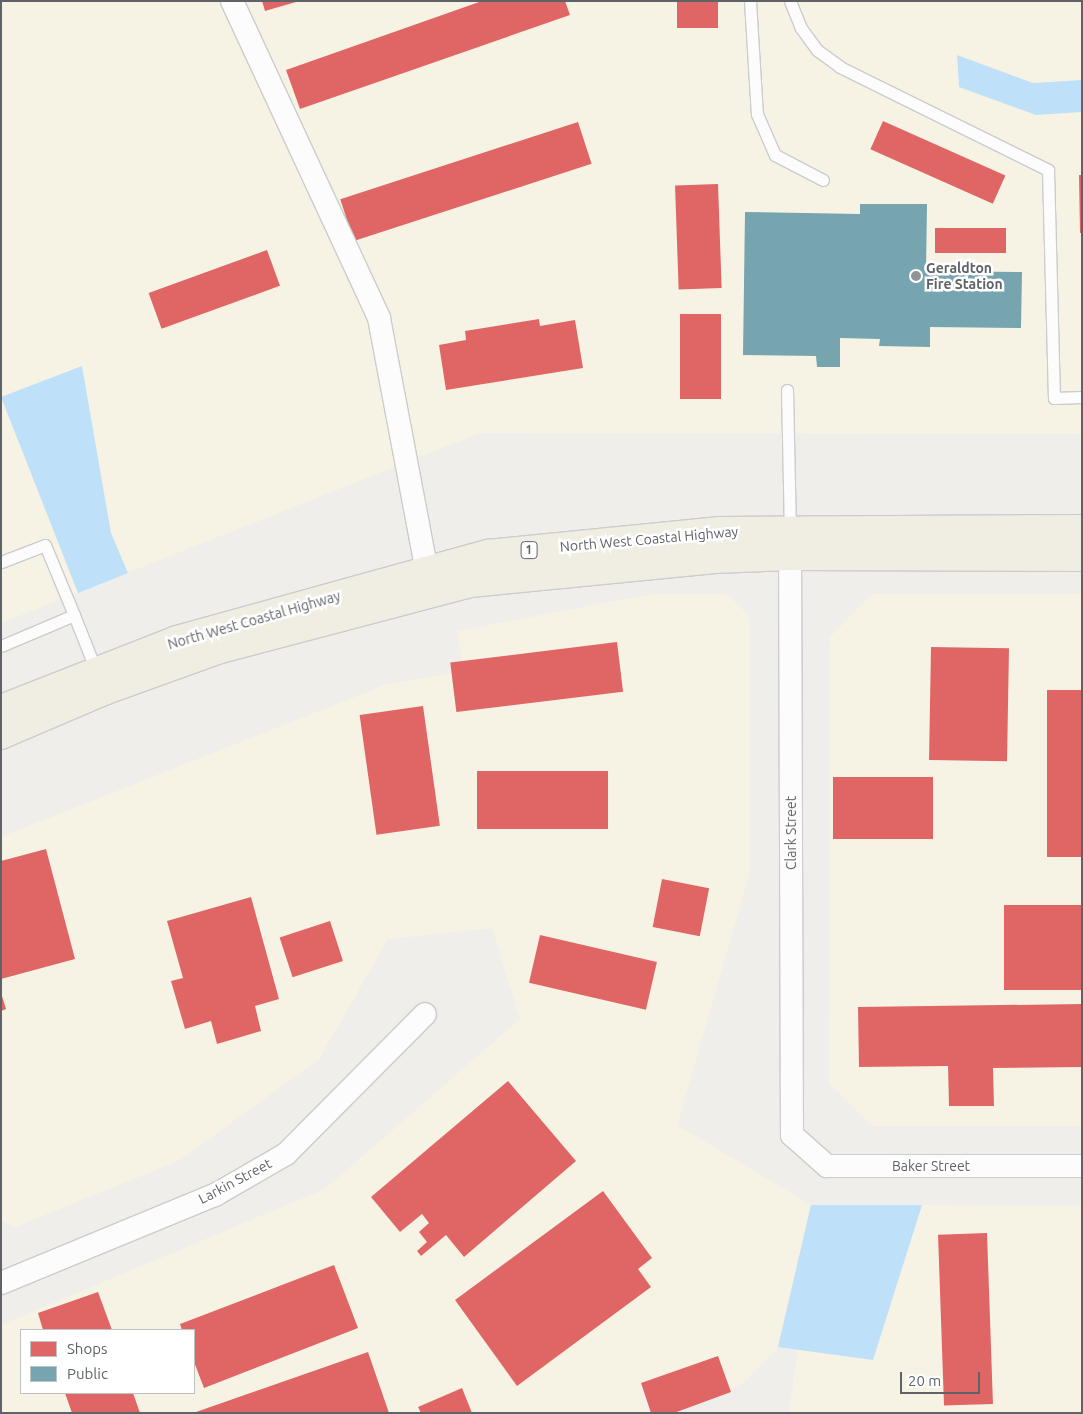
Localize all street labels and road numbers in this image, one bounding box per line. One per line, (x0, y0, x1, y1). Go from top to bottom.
street label: North West Coastal Highway (559, 523, 739, 555)
road number: 1 (520, 540, 538, 560)
street label: North West Coastal Highway (166, 587, 342, 653)
street label: Clark Street (783, 796, 799, 870)
street label: Larkin Street (196, 1155, 274, 1207)
street label: Baker Street (892, 1158, 970, 1174)

